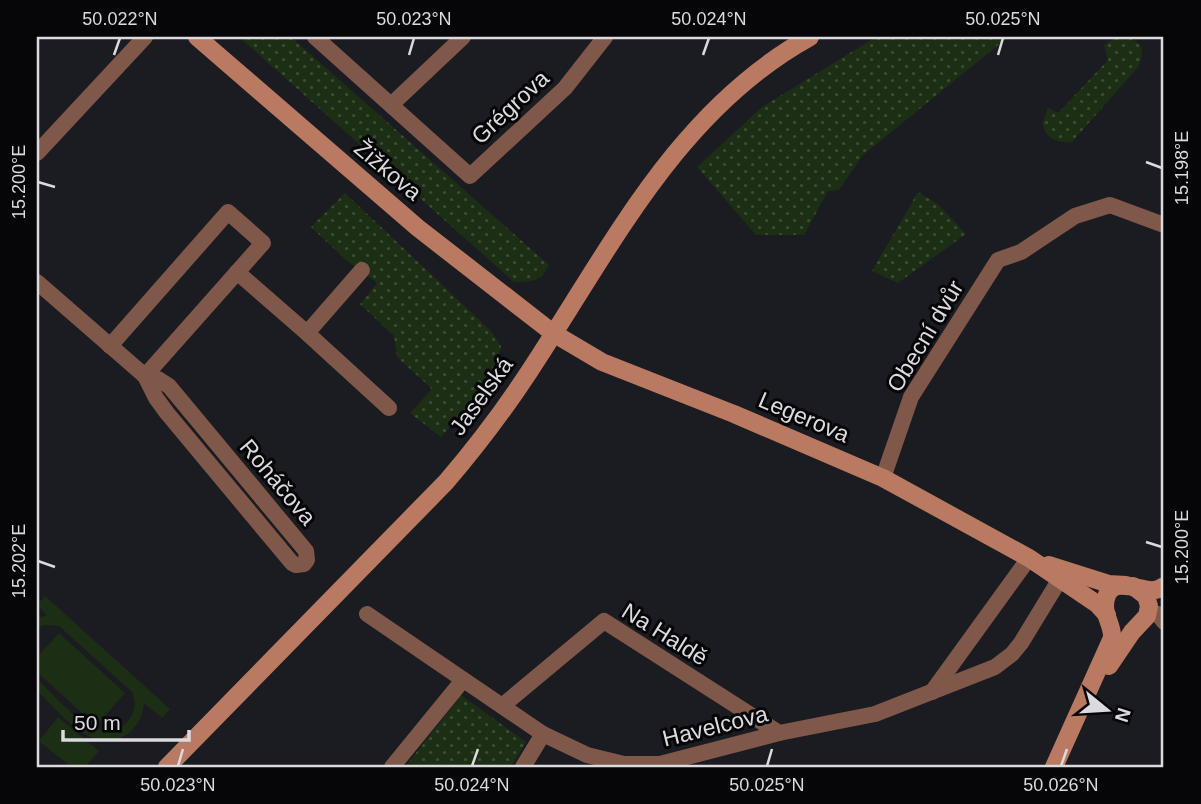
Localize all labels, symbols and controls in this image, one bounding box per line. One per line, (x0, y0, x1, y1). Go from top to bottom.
text: 50.022°N (82, 9, 158, 29)
text: 50.023°N (376, 9, 452, 29)
text: 50.024°N (671, 9, 747, 29)
text: 50.025°N (965, 9, 1041, 29)
street label: Grégrova (466, 65, 554, 149)
text: 15.198°E (1172, 131, 1192, 205)
street label: Žižkova (349, 135, 427, 206)
text: 15.200°E (9, 145, 29, 219)
street label: Obecní dvůr (882, 275, 969, 396)
street label: Jaselská (444, 352, 518, 440)
street label: Legerova (755, 386, 853, 448)
street label: Roháčova (235, 434, 321, 530)
text: 15.200°E (1172, 510, 1192, 584)
text: 15.202°E (9, 524, 29, 598)
street label: Na Haldě (617, 598, 713, 670)
north arrow (1072, 674, 1142, 744)
scale bar (63, 699, 189, 743)
street label: Havelcova (660, 700, 770, 752)
text: N (1111, 705, 1135, 725)
text: 50 m (74, 711, 121, 734)
text: 50.023°N (140, 775, 216, 795)
text: 50.024°N (434, 775, 510, 795)
text: 50.025°N (729, 775, 805, 795)
text: 50.026°N (1023, 775, 1099, 795)

